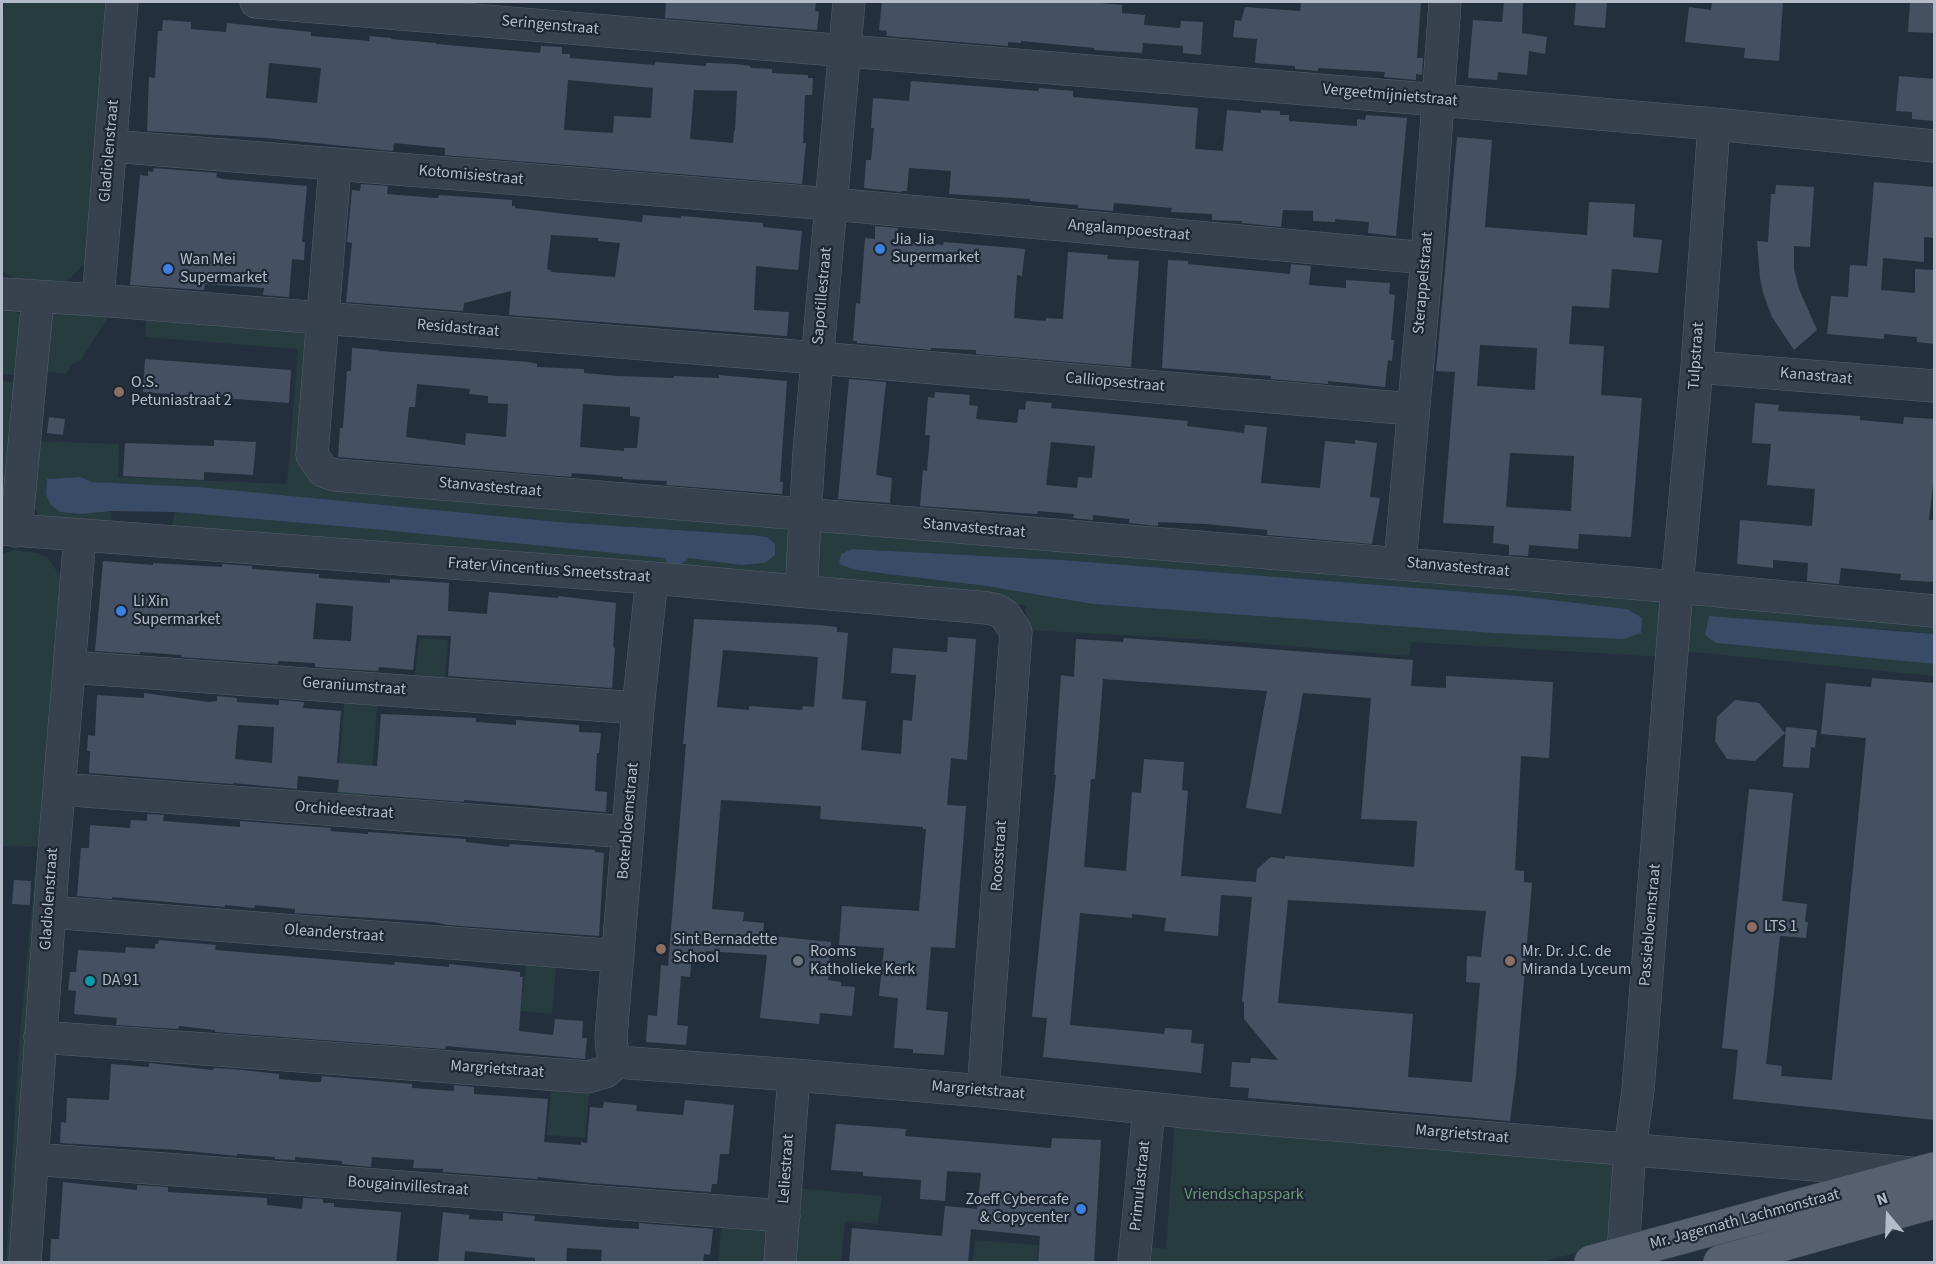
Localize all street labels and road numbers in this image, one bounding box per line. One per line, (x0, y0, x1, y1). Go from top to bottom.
street label: Seringenstraat (501, 12, 599, 40)
street label: Vergeetmijnietstraat (1322, 81, 1458, 111)
street label: Gladiolenstraat (96, 99, 124, 203)
street label: Kotomisiestraat (418, 162, 524, 190)
street label: Angalampoestraat (1067, 216, 1191, 246)
street label: Sterappelstraat (1410, 231, 1438, 335)
street label: Sapotillestraat (809, 247, 837, 345)
street label: Residastraat (416, 316, 500, 342)
street label: Tulpstraat (1685, 322, 1709, 390)
street label: Kanastraat (1779, 364, 1853, 390)
street label: Calliopsestraat (1064, 369, 1166, 397)
street label: Stanvastestraat (438, 474, 542, 502)
street label: Stanvastestraat (922, 515, 1026, 543)
street label: Frater Vincentius Smeetsstraat (447, 554, 651, 588)
street label: Stanvastestraat (1406, 554, 1510, 582)
street label: Geraniumstraat (301, 674, 407, 700)
street label: Boterbloemstraat (614, 762, 644, 880)
street label: Orchideestraat (294, 798, 394, 824)
street label: Roosstraat (988, 820, 1012, 892)
street label: Gladiolenstraat (37, 847, 63, 951)
street label: Passiebloemstraat (1636, 863, 1666, 987)
street label: Oleanderstraat (284, 921, 384, 947)
street label: Margrietstraat (449, 1057, 545, 1083)
street label: Margrietstraat (930, 1077, 1026, 1105)
street label: Margrietstraat (1414, 1121, 1510, 1149)
street label: Leliestraat (775, 1134, 799, 1204)
street label: Primulastraat (1127, 1140, 1155, 1232)
street label: Bougainvillestraat (347, 1173, 469, 1201)
street label: Mr. Jagernath Lachmonstraat (1648, 1185, 1842, 1255)

